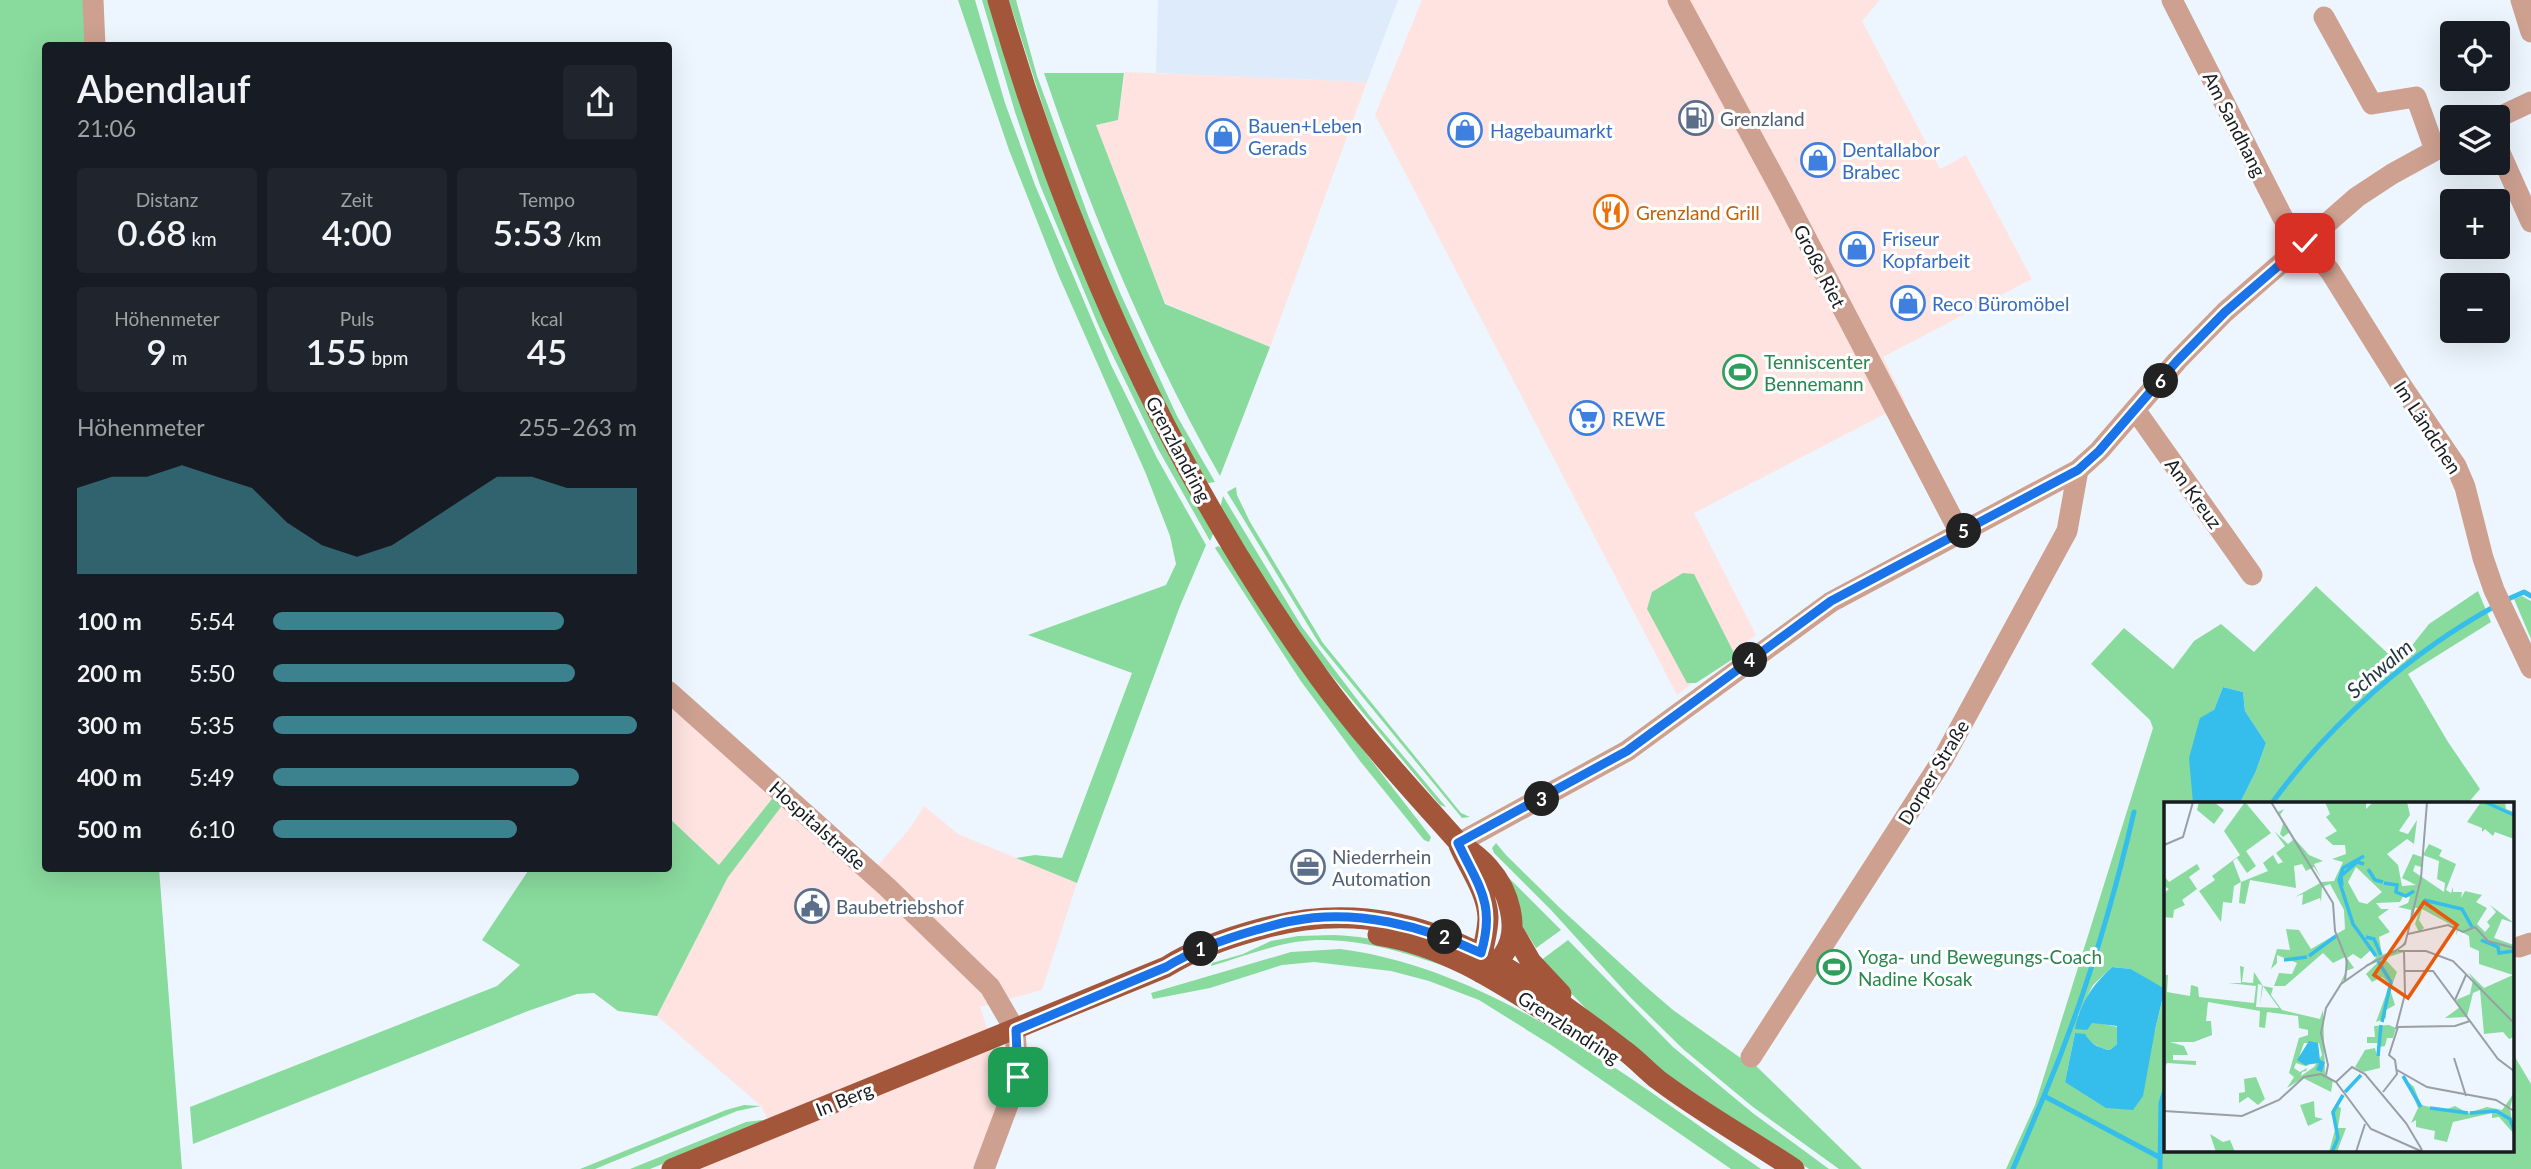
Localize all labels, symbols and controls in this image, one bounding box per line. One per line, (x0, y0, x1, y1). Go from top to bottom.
map controls (2440, 21, 2510, 343)
button: locate (2440, 21, 2510, 91)
text: Abendlauf (77, 65, 251, 111)
button: share (563, 65, 637, 139)
street label: Am Sandhang (2199, 68, 2271, 180)
fuel station icon: Grenzland (1677, 99, 1715, 137)
button: layers (2440, 105, 2510, 175)
place label: Grenzland (1720, 107, 1805, 130)
shop icon: Hagebaumarkt (1446, 111, 1484, 149)
text: 21:06 (77, 114, 136, 142)
place label: Bauen+Leben Gerads (1248, 114, 1362, 159)
shop icon: Bauen+Leben Gerads (1204, 117, 1242, 155)
place label: Hagebaumarkt (1490, 119, 1613, 142)
place label: Dentallabor Brabec (1842, 138, 1940, 183)
shop icon: Dentallabor Brabec (1799, 141, 1837, 179)
text: Distanz (136, 188, 198, 211)
text: Zeit (341, 188, 373, 211)
text: Tempo (519, 188, 575, 211)
button: + (2440, 189, 2510, 259)
restaurant icon: Grenzland Grill (1592, 193, 1630, 231)
place label: Grenzland Grill (1636, 201, 1760, 224)
text: 0.68 (117, 211, 187, 253)
text: 4:00 (322, 211, 392, 253)
text: 5:53 (493, 211, 563, 253)
pin (2275, 213, 2335, 273)
street label: Große Riet (1789, 221, 1851, 312)
icon: check (2286, 224, 2324, 262)
text: km (187, 227, 217, 250)
text: /km (563, 227, 601, 250)
place label: Friseur Kopfarbeit (1882, 227, 1970, 272)
shop icon: Friseur Kopfarbeit (1838, 230, 1876, 268)
button: − (2440, 273, 2510, 343)
shop icon: Reco Büromöbel (1889, 284, 1927, 322)
place label: Reco Büromöbel (1932, 292, 2069, 315)
text: Höhenmeter (114, 307, 220, 330)
text: Puls (340, 307, 374, 330)
text: kcal (531, 307, 563, 330)
text: 9 (147, 330, 167, 372)
text: 155 (306, 330, 367, 372)
text: 45 (527, 330, 567, 372)
text: m (167, 346, 187, 369)
text: bpm (367, 346, 408, 369)
place label: Tenniscenter Bennemann (1764, 350, 1870, 395)
sports icon: Tenniscenter Bennemann (1721, 353, 1759, 391)
pin: 6 (2144, 364, 2178, 398)
text: 6 (2155, 369, 2166, 392)
street label: Im Ländchen (2389, 376, 2467, 478)
street label: Grenzlandring (1141, 392, 1217, 506)
supermarket icon: REWE (1568, 399, 1606, 437)
place label: REWE (1612, 407, 1666, 430)
text: Höhenmeter (77, 413, 205, 441)
text: 255–263 m (519, 413, 637, 441)
street label: Am Kreuz (2161, 453, 2227, 533)
pin: 5 (1946, 514, 1982, 548)
text: 5 (1958, 519, 1969, 542)
text: 100 m (77, 607, 142, 635)
text: 5:54 (189, 607, 235, 635)
water label: Schwalm (2341, 633, 2417, 703)
pin: 4 (1732, 642, 1768, 678)
text: 4 (1744, 648, 1755, 671)
text: 200 m (77, 659, 142, 687)
text: 5:50 (189, 659, 235, 687)
text: 300 m (77, 711, 142, 739)
text: 5:35 (189, 711, 235, 739)
street label: Dorper Straße (1893, 715, 1973, 829)
text: 400 m (77, 763, 142, 791)
text: 5:49 (189, 763, 235, 791)
street label: Hospitalstraße (765, 776, 871, 874)
pin: 3 (1524, 782, 1560, 816)
text: 3 (1536, 787, 1547, 810)
inset map (2164, 802, 2514, 1152)
text: 500 m (77, 815, 142, 843)
text: 6:10 (189, 815, 235, 843)
place label: Niederrhein Automation (1332, 845, 1431, 890)
office icon: Niederrhein Automation (1289, 848, 1327, 886)
public building icon: Baubetriebshof (793, 887, 831, 925)
place label: Baubetriebshof (836, 895, 964, 918)
pin: 2 (1428, 920, 1462, 954)
text: 2 (1439, 925, 1450, 948)
pin: 1 (1184, 932, 1218, 967)
text: 1 (1195, 937, 1206, 960)
place label: Yoga- und Bewegungs-Coach Nadine Kosak (1858, 945, 2102, 990)
sports icon: Yoga- und Bewegungs-Coach Nadine Kosak (1815, 948, 1853, 986)
street label: Grenzlandring (1514, 986, 1624, 1068)
pin (988, 1047, 1048, 1107)
icon: arrive (999, 1058, 1037, 1096)
street label: In Berg (812, 1077, 876, 1121)

